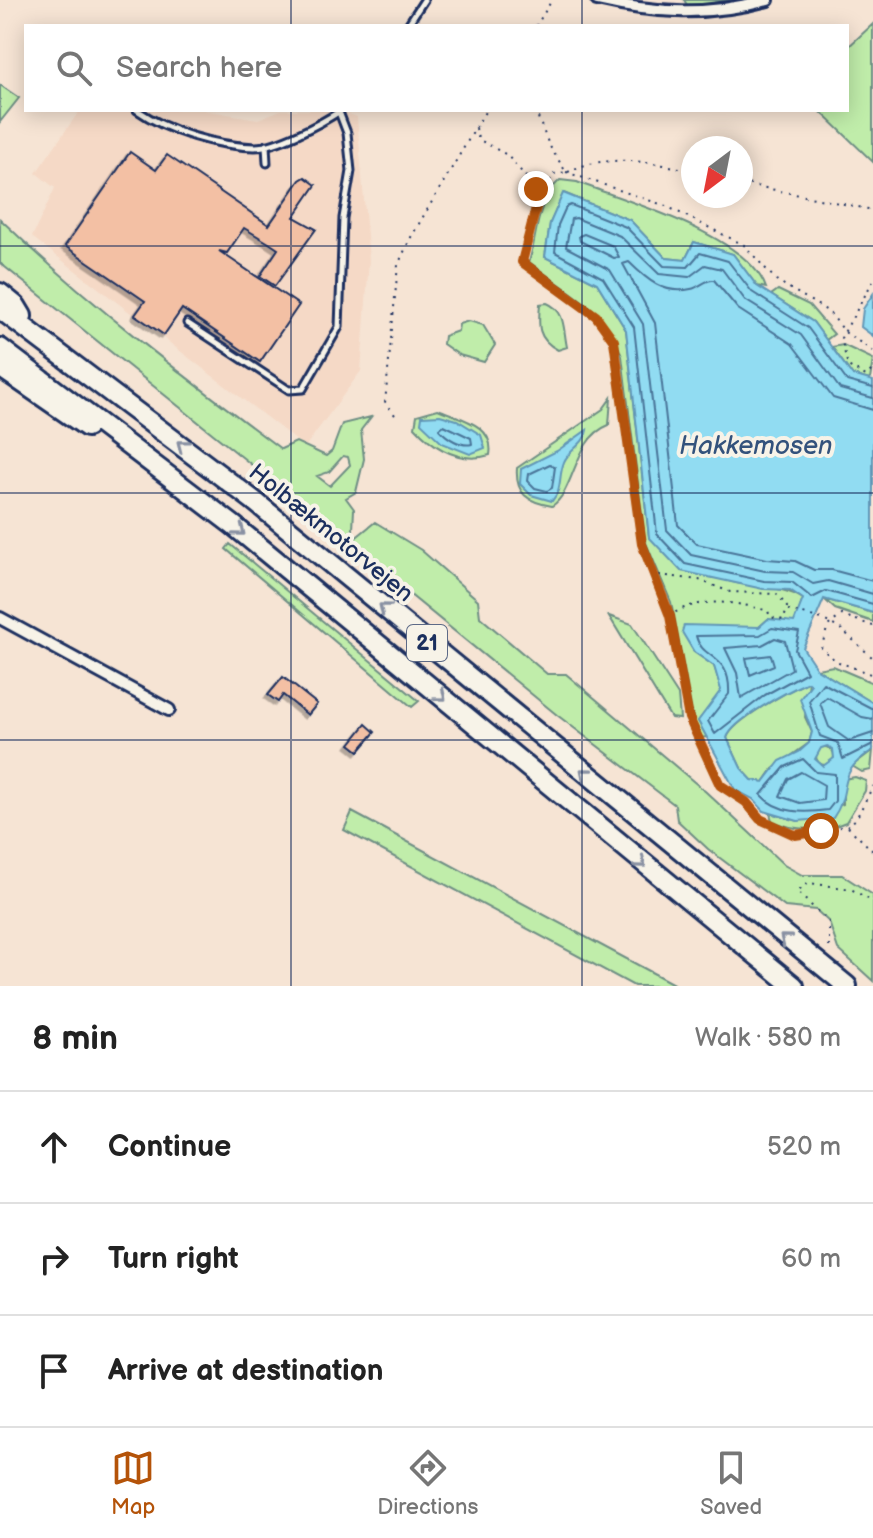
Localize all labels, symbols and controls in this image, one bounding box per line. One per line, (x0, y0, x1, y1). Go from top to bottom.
search box (24, 24, 849, 112)
icon: search (52, 46, 96, 90)
text: Search here (116, 50, 282, 86)
north arrow (681, 136, 753, 208)
route end (518, 171, 554, 207)
water label: Hakkemosen (679, 431, 833, 462)
one-way arrow (176, 440, 191, 454)
street label: Holbækmotorvejen (243, 458, 419, 608)
one-way arrow (231, 521, 246, 536)
one-way arrow (378, 603, 393, 617)
road number: 21 (407, 625, 447, 661)
one-way arrow (432, 686, 446, 701)
one-way arrow (579, 768, 594, 783)
route start (803, 813, 839, 849)
one-way arrow (632, 853, 646, 868)
one-way arrow (779, 934, 794, 948)
text: 8 min (32, 1018, 118, 1059)
text: Walk · 580 m (695, 1023, 841, 1054)
icon: ahead (32, 1125, 76, 1169)
text: Continue (108, 1129, 231, 1165)
text: 520 m (767, 1132, 841, 1163)
icon: right (32, 1237, 76, 1281)
text: Turn right (108, 1241, 239, 1277)
text: 60 m (781, 1244, 841, 1275)
icon: arrive (32, 1349, 76, 1393)
text: Arrive at destination (108, 1353, 384, 1389)
tab: Map (111, 1446, 155, 1521)
tab: Directions (377, 1446, 478, 1521)
tab: Saved (700, 1446, 762, 1521)

